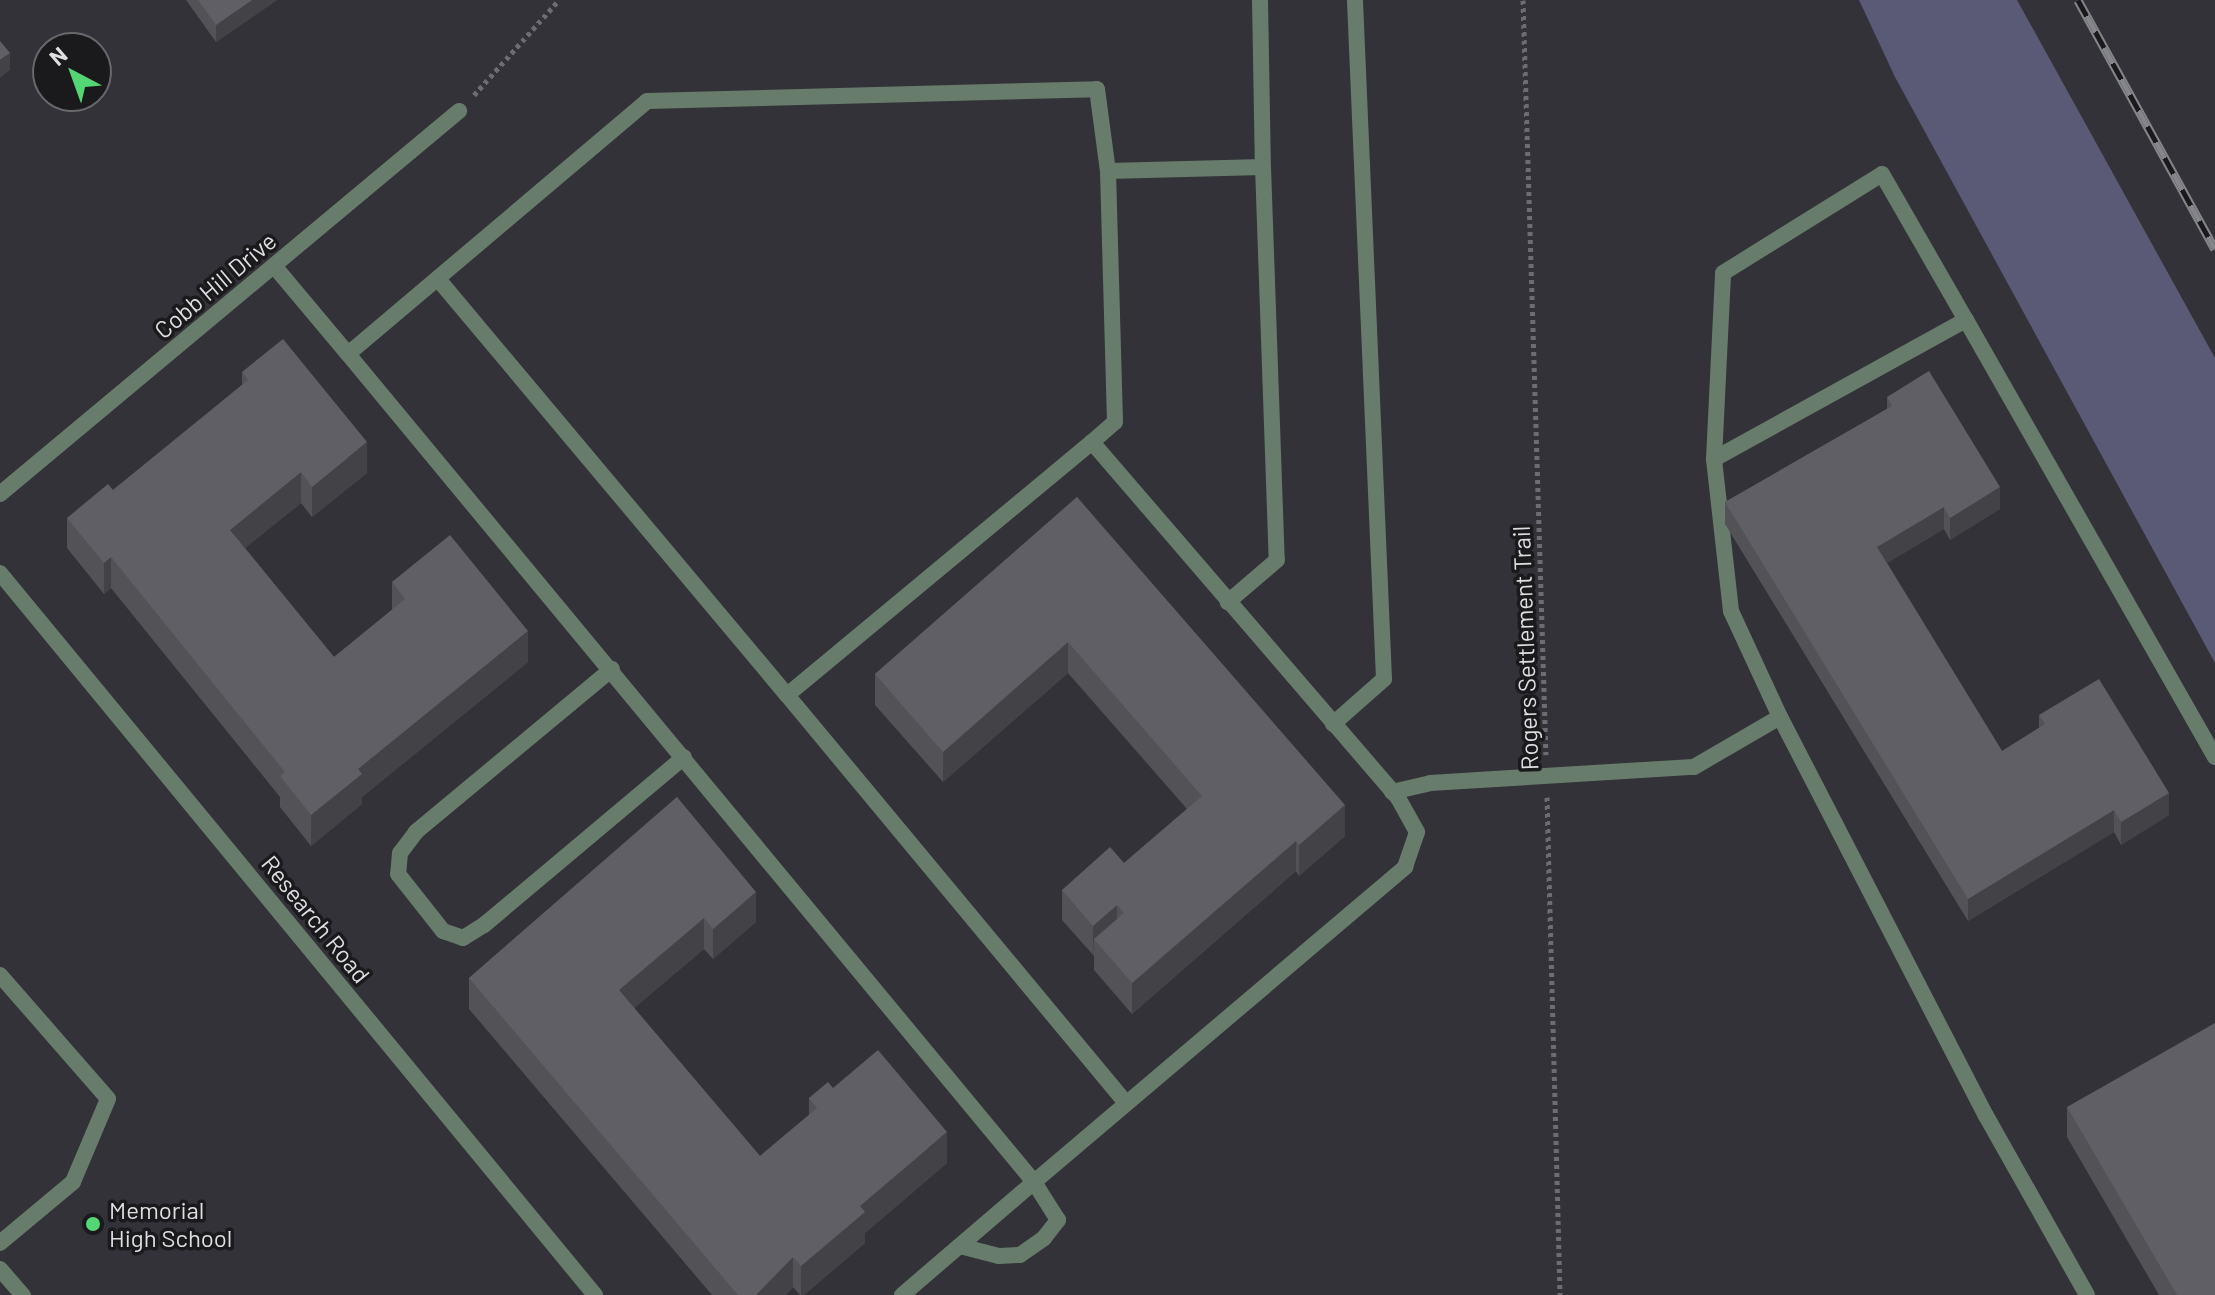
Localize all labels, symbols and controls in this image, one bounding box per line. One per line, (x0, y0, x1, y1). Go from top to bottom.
north arrow (32, 32, 112, 112)
text: N (44, 41, 72, 70)
street label: Cobb Hill Drive (148, 226, 282, 344)
street label: Rogers Settlement Trail (1506, 525, 1544, 771)
street label: Research Road (256, 849, 376, 989)
place label: Memorial High School (109, 1196, 232, 1252)
marker: Memorial High School (84, 1215, 102, 1233)

